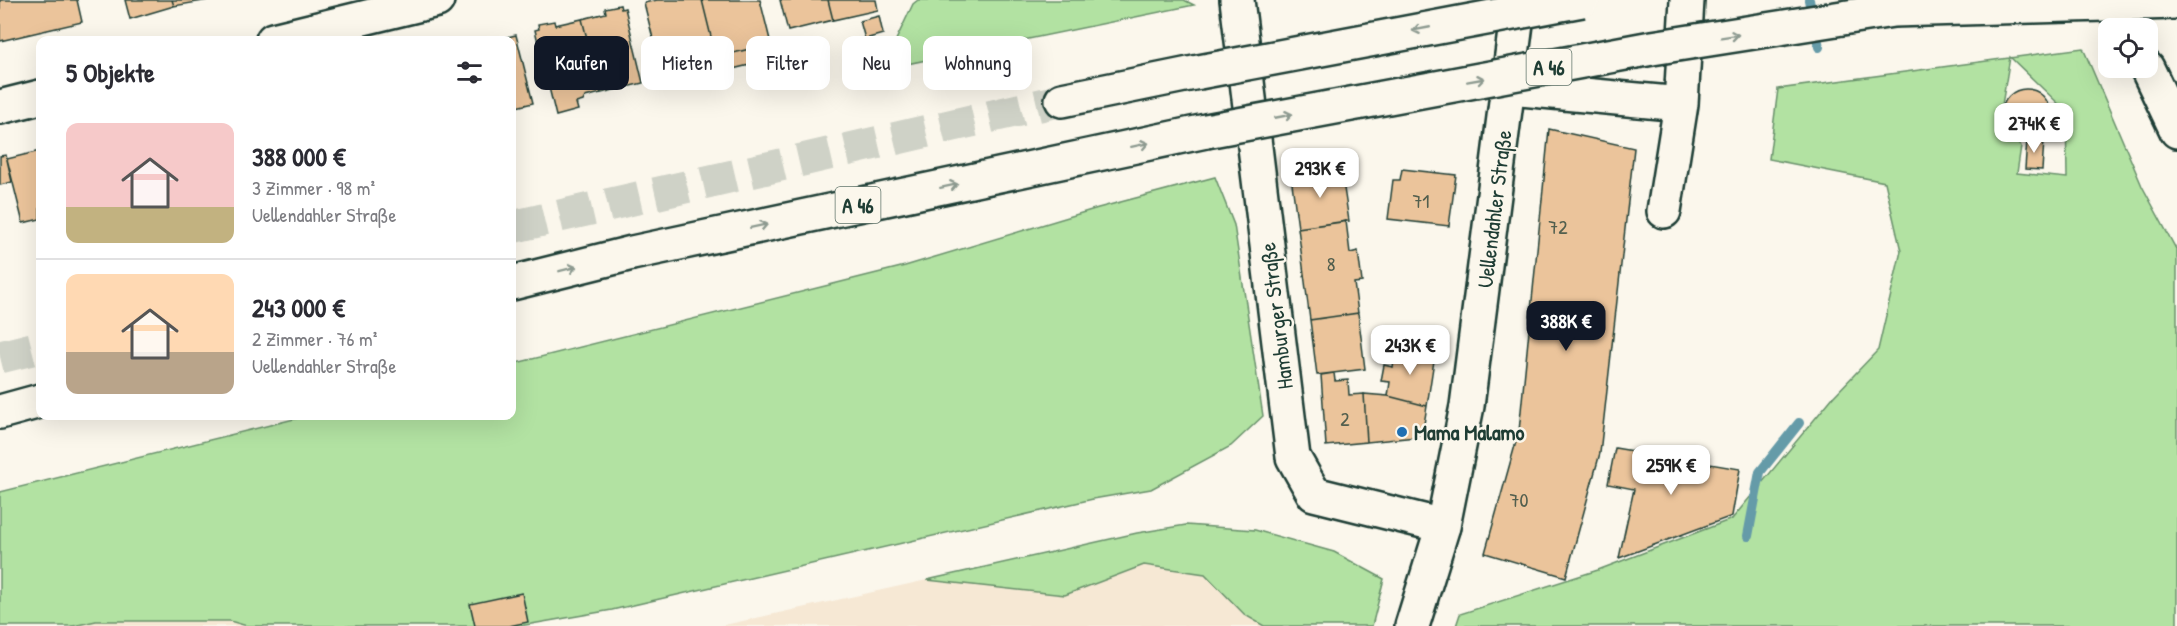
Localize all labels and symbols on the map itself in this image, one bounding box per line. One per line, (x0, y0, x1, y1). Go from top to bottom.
one-way arrow (1412, 24, 1431, 35)
one-way arrow (1719, 30, 1739, 41)
road number: A 46 (1526, 49, 1572, 85)
one-way arrow (1465, 74, 1485, 85)
pin: 274K € (1985, 103, 2083, 154)
one-way arrow (1274, 110, 1293, 121)
street label: Uellendahler Straße (1469, 128, 1519, 290)
one-way arrow (1130, 139, 1149, 150)
pin: 293K € (1271, 148, 1369, 199)
one-way arrow (939, 180, 959, 191)
road number: A 46 (836, 187, 880, 223)
house number: 71 (1412, 187, 1430, 214)
house number: 72 (1548, 213, 1568, 240)
one-way arrow (748, 220, 768, 231)
street label: Hamburger Straße (1252, 241, 1300, 391)
house number: 8 (1327, 250, 1335, 277)
one-way arrow (559, 262, 578, 274)
pin: 388K € (1517, 301, 1615, 352)
pin: 243K € (1361, 325, 1459, 376)
house number: 2 (1340, 405, 1350, 432)
place label: Mama Malamo (1414, 417, 1525, 447)
marker: Mama Malamo (1395, 425, 1409, 439)
pin: 259K € (1622, 445, 1720, 496)
house number: 70 (1510, 486, 1528, 513)

